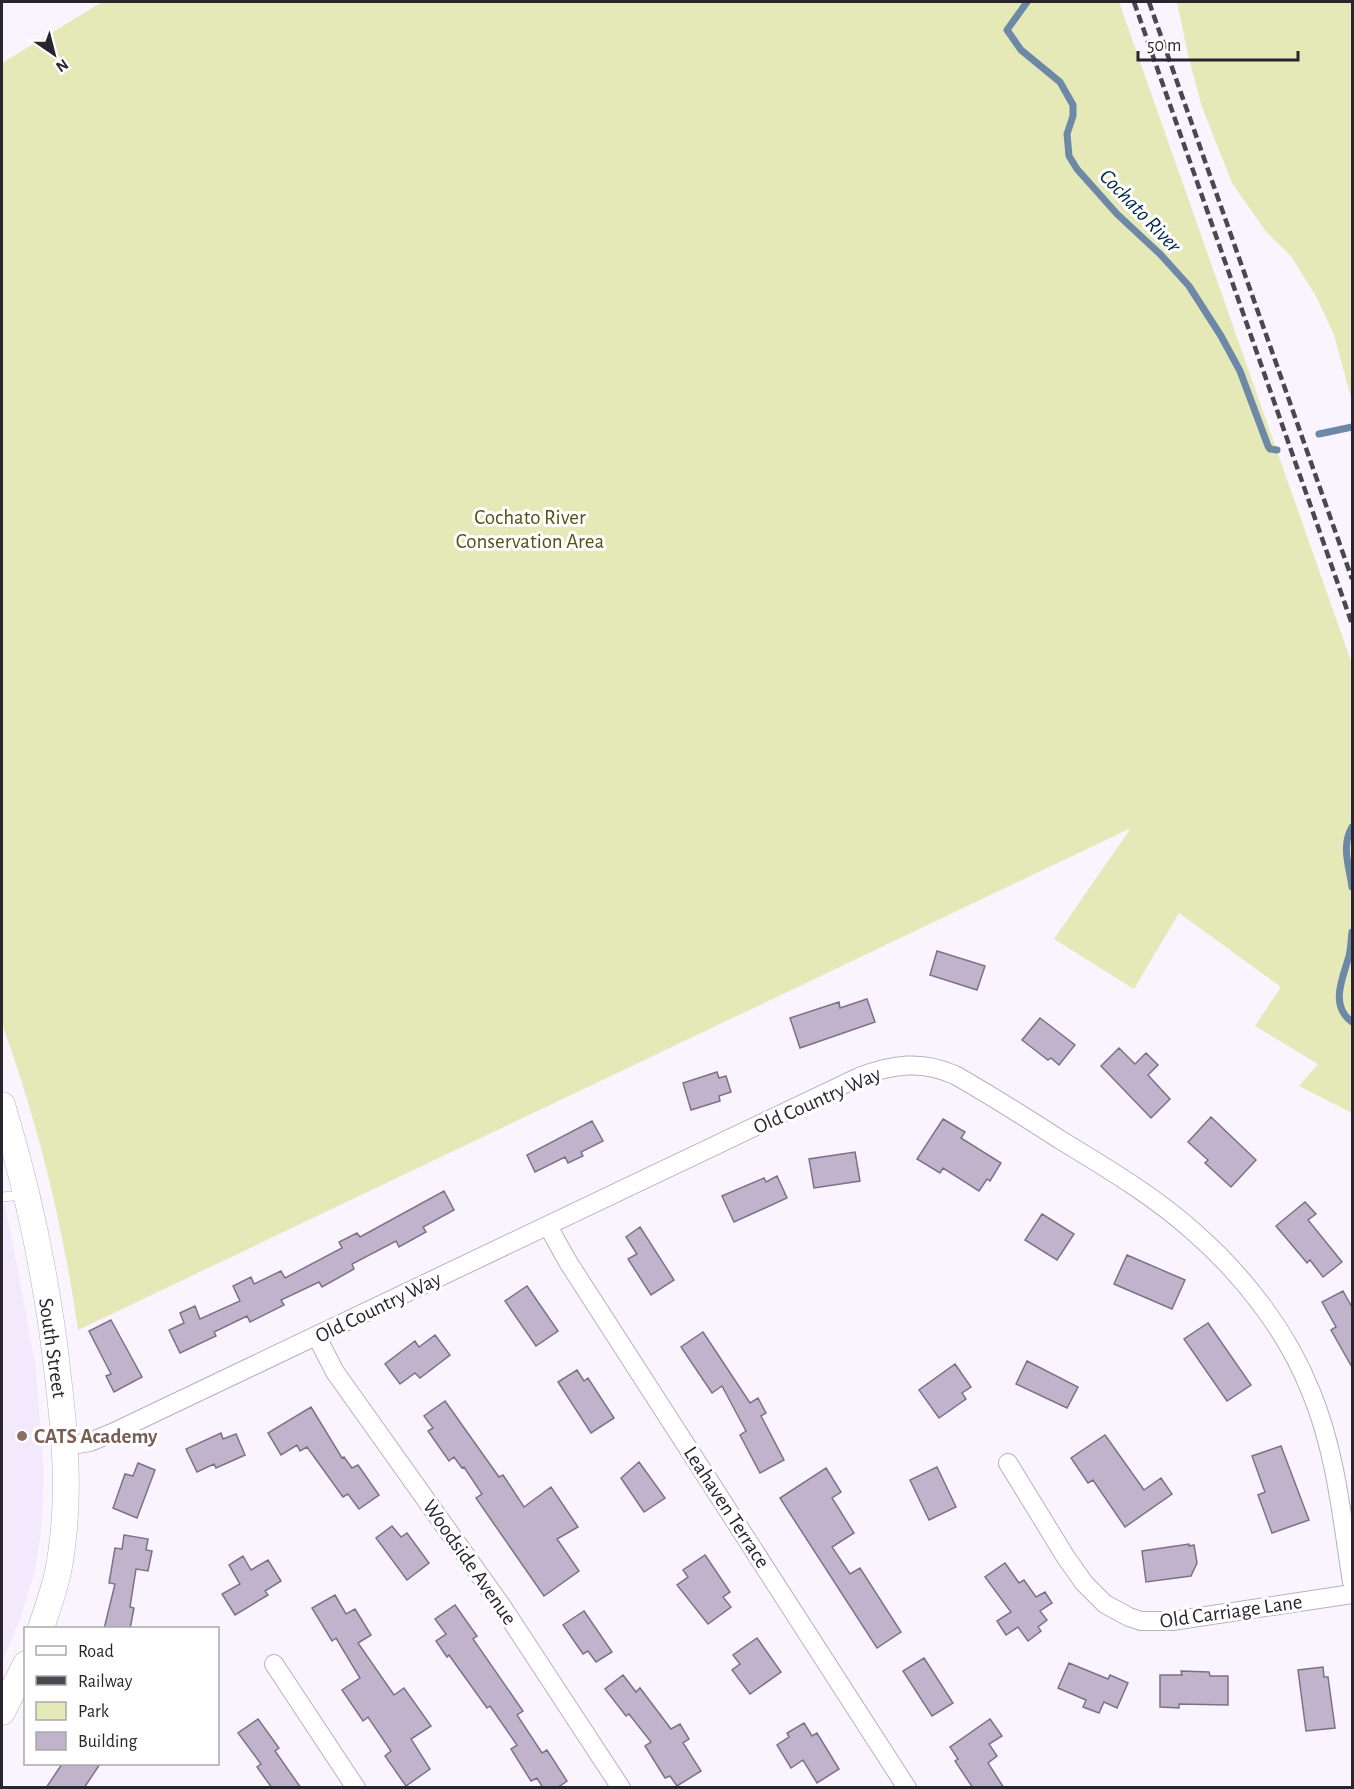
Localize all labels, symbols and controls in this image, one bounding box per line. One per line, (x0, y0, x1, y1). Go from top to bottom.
north arrow (24, 24, 84, 84)
scale bar (1138, 24, 1298, 62)
text: 50 m (1147, 37, 1181, 55)
text: N (53, 56, 71, 75)
water label: Cochato River (1095, 165, 1186, 257)
park label: Cochato River Conservation Area (456, 507, 605, 552)
street label: Old Country Way (750, 1063, 884, 1138)
street label: Old Country Way (312, 1268, 445, 1347)
street label: South Street (35, 1297, 70, 1400)
place label: CATS Academy (34, 1426, 158, 1447)
marker: CATS Academy (15, 1429, 29, 1443)
street label: Leahaven Terrace (680, 1443, 774, 1572)
street label: Woodside Avenue (419, 1496, 520, 1629)
street label: Old Carriage Lane (1158, 1591, 1304, 1632)
legend (24, 1627, 219, 1765)
text: Road (78, 1643, 114, 1661)
text: Railway (78, 1673, 133, 1691)
text: Park (78, 1703, 110, 1721)
text: Building (78, 1733, 138, 1751)

